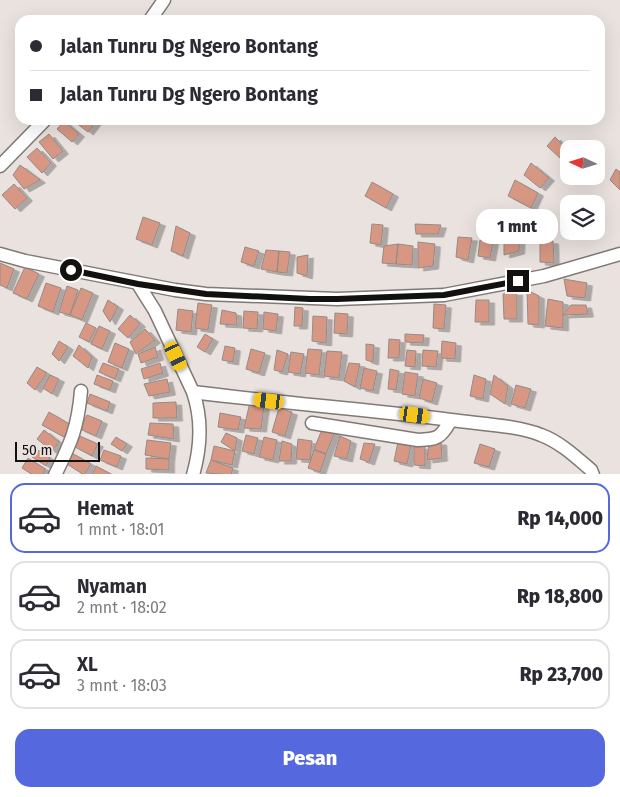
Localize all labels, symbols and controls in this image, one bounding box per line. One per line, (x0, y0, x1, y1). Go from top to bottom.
text: Jalan Tunru Dg Ngero Bontang (60, 35, 318, 58)
text: Jalan Tunru Dg Ngero Bontang (60, 83, 318, 106)
north arrow (560, 140, 605, 185)
map controls (560, 140, 605, 240)
button: layers (560, 195, 605, 240)
callout: 1 mnt (477, 208, 559, 244)
text: 1 mnt (497, 217, 537, 236)
route start (60, 259, 82, 281)
route end (507, 270, 529, 292)
car (162, 339, 189, 373)
car (253, 392, 284, 410)
car (399, 405, 430, 425)
scale bar (15, 440, 100, 463)
text: 50 m (22, 442, 53, 459)
icon: car (17, 496, 62, 541)
text: Hemat (77, 497, 134, 520)
text: Rp 14,000 (517, 507, 603, 530)
text: 1 mnt · 18:01 (77, 520, 164, 539)
icon: car (17, 574, 62, 619)
text: Nyaman (77, 575, 147, 598)
text: Rp 18,800 (517, 585, 603, 608)
text: 2 mnt · 18:02 (77, 598, 167, 617)
icon: car (17, 652, 62, 697)
text: XL (77, 653, 98, 676)
text: Rp 23,700 (520, 663, 603, 686)
text: 3 mnt · 18:03 (77, 676, 167, 695)
button: Pesan (15, 729, 605, 787)

